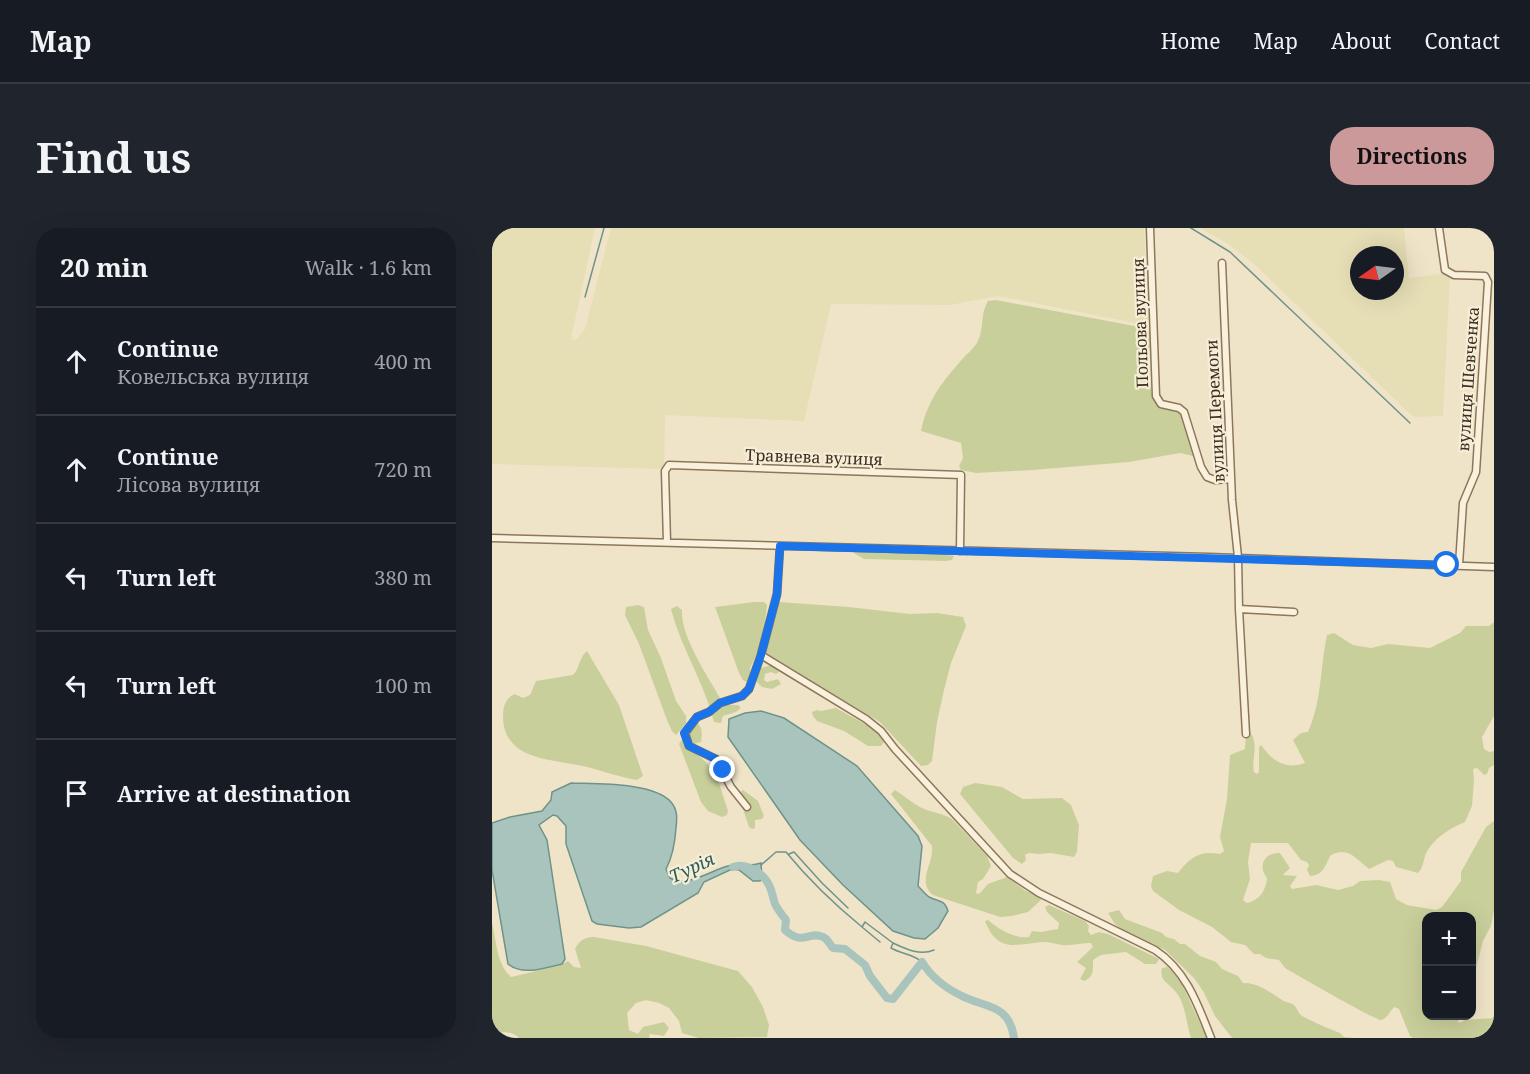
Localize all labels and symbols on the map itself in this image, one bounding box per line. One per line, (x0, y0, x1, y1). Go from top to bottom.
north arrow (1350, 246, 1404, 300)
street label: Польова вулиця (1127, 258, 1153, 388)
street label: вулиця Шевченка (1452, 306, 1484, 452)
street label: вулиця Перемоги (1200, 339, 1230, 483)
street label: Травнева вулиця (745, 444, 883, 470)
route start (1433, 551, 1459, 577)
route end (709, 756, 735, 782)
water label: Турія (665, 846, 718, 888)

